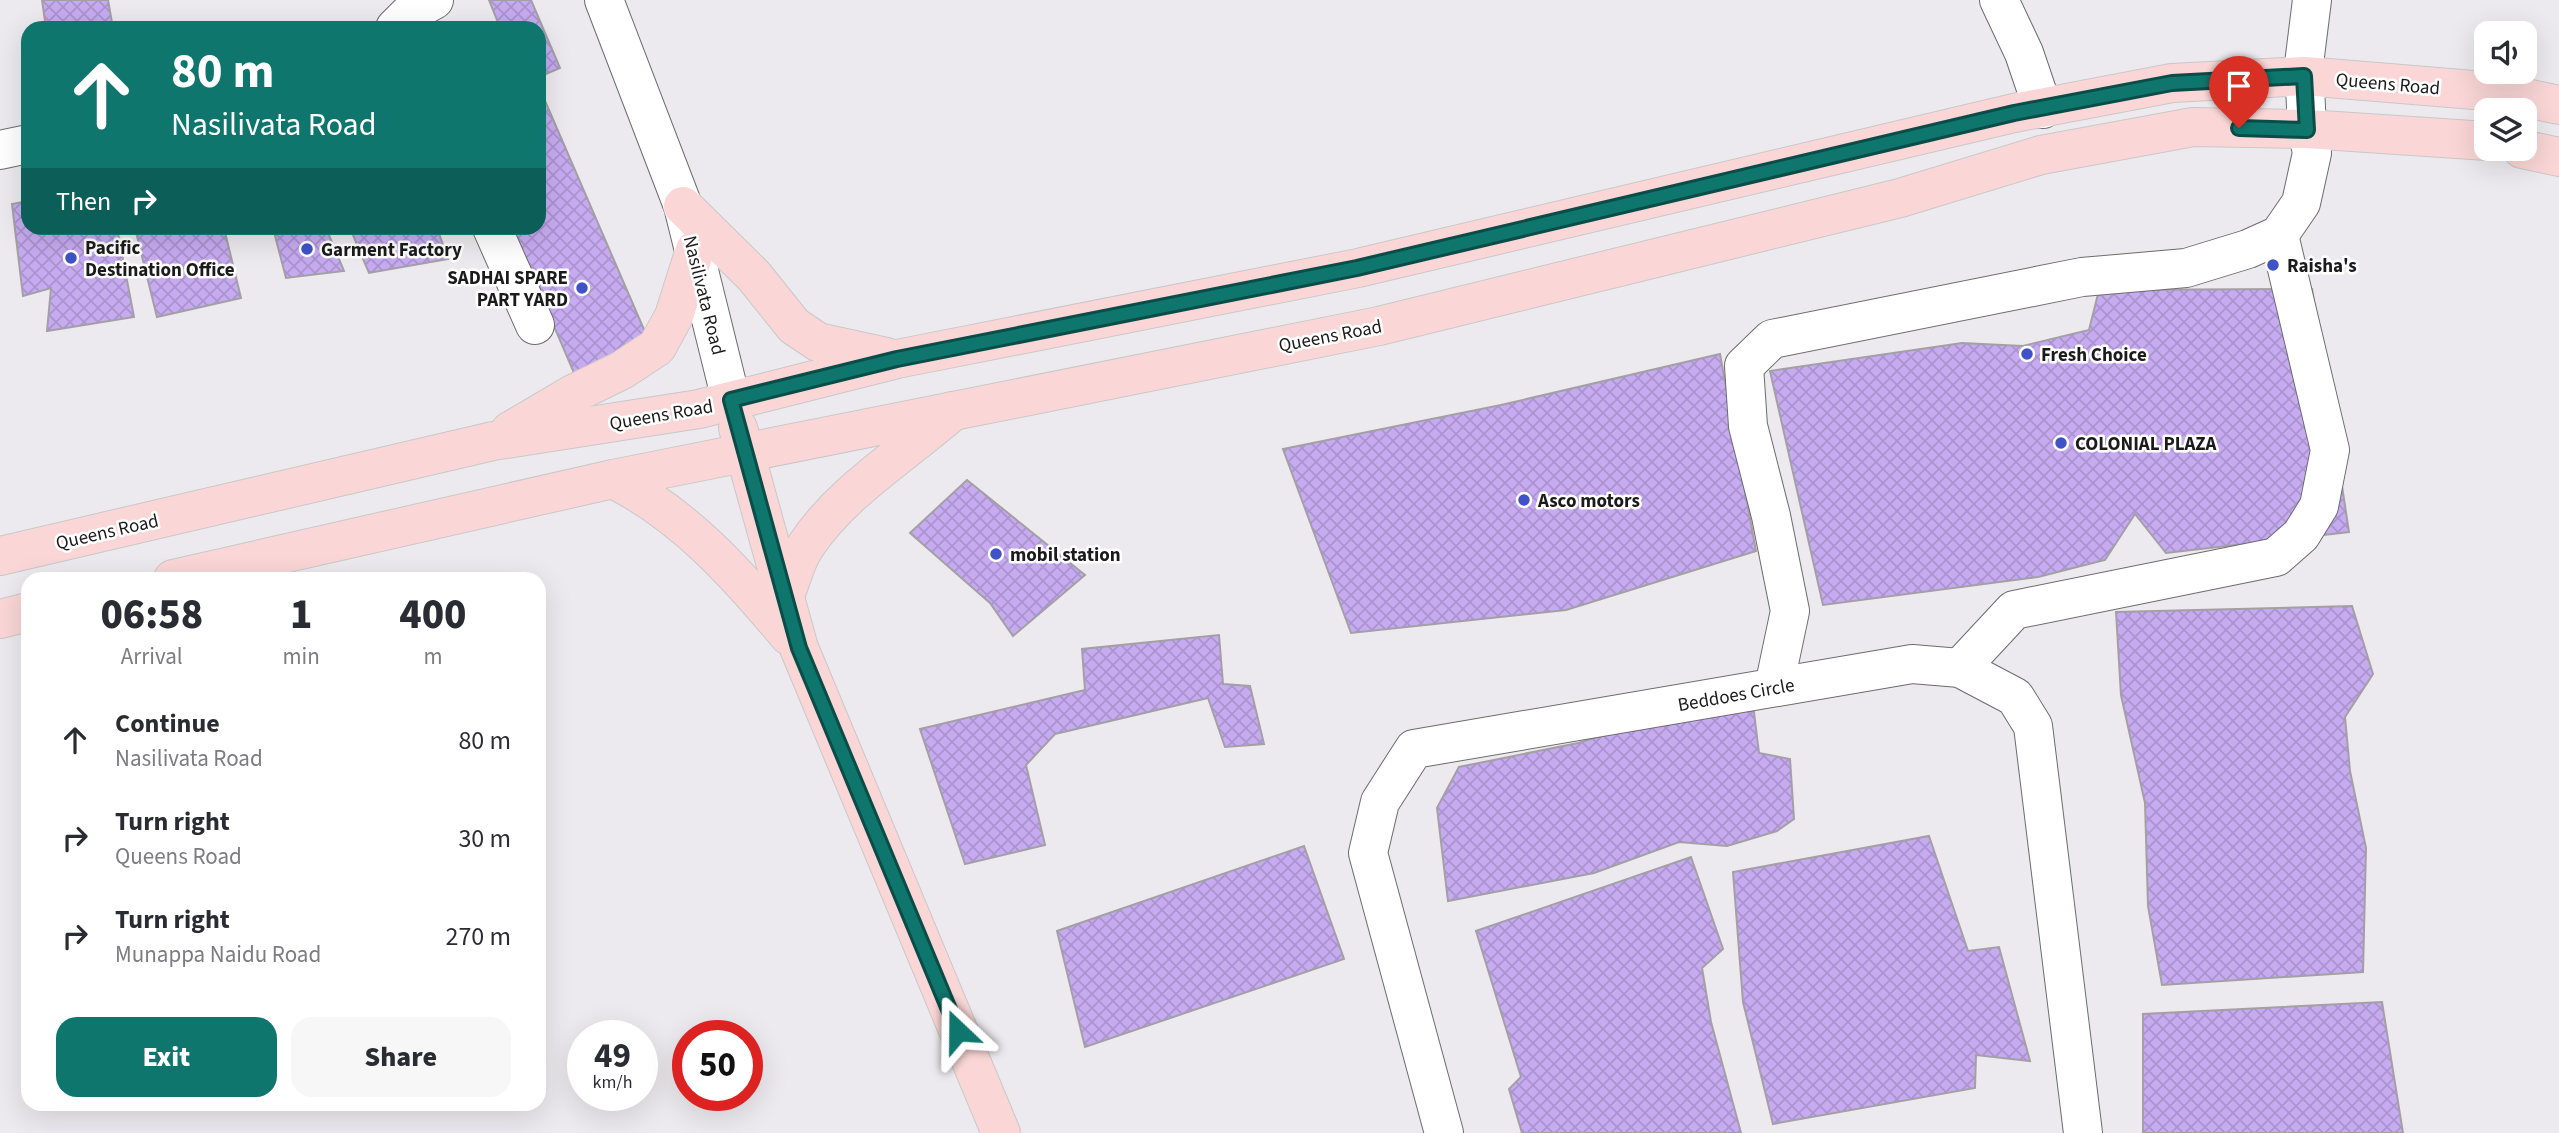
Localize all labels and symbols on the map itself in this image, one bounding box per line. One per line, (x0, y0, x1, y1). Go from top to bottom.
pin (2209, 56, 2269, 128)
street label: Queens Road (2335, 66, 2441, 103)
street label: Nasilivata Road (676, 233, 731, 358)
place label: Pacific Destination Office (85, 235, 235, 284)
place label: Garment Factory (321, 237, 462, 264)
marker: Garment Factory (299, 241, 315, 257)
marker: Pacific Destination Office (63, 250, 79, 266)
place label: Raisha's (2287, 253, 2357, 280)
marker: Raisha's (2265, 257, 2281, 273)
place label: SADHAI SPARE PART YARD (447, 265, 568, 314)
marker: SADHAI SPARE PART YARD (574, 280, 590, 296)
street label: Queens Road (1276, 313, 1384, 360)
place label: Fresh Choice (2041, 342, 2147, 369)
marker: Fresh Choice (2019, 346, 2035, 362)
street label: Queens Road (607, 393, 715, 438)
place label: COLONIAL PLAZA (2075, 431, 2217, 458)
marker: COLONIAL PLAZA (2053, 435, 2069, 451)
place label: Asco motors (1537, 488, 1640, 515)
marker: Asco motors (1516, 492, 1532, 508)
street label: Queens Road (53, 508, 161, 557)
place label: mobil station (1010, 542, 1121, 569)
marker: mobil station (988, 546, 1004, 562)
street label: Beddoes Circle (1676, 672, 1797, 719)
position arrow (921, 994, 995, 1068)
speed limit sign: 50 (672, 1020, 763, 1111)

